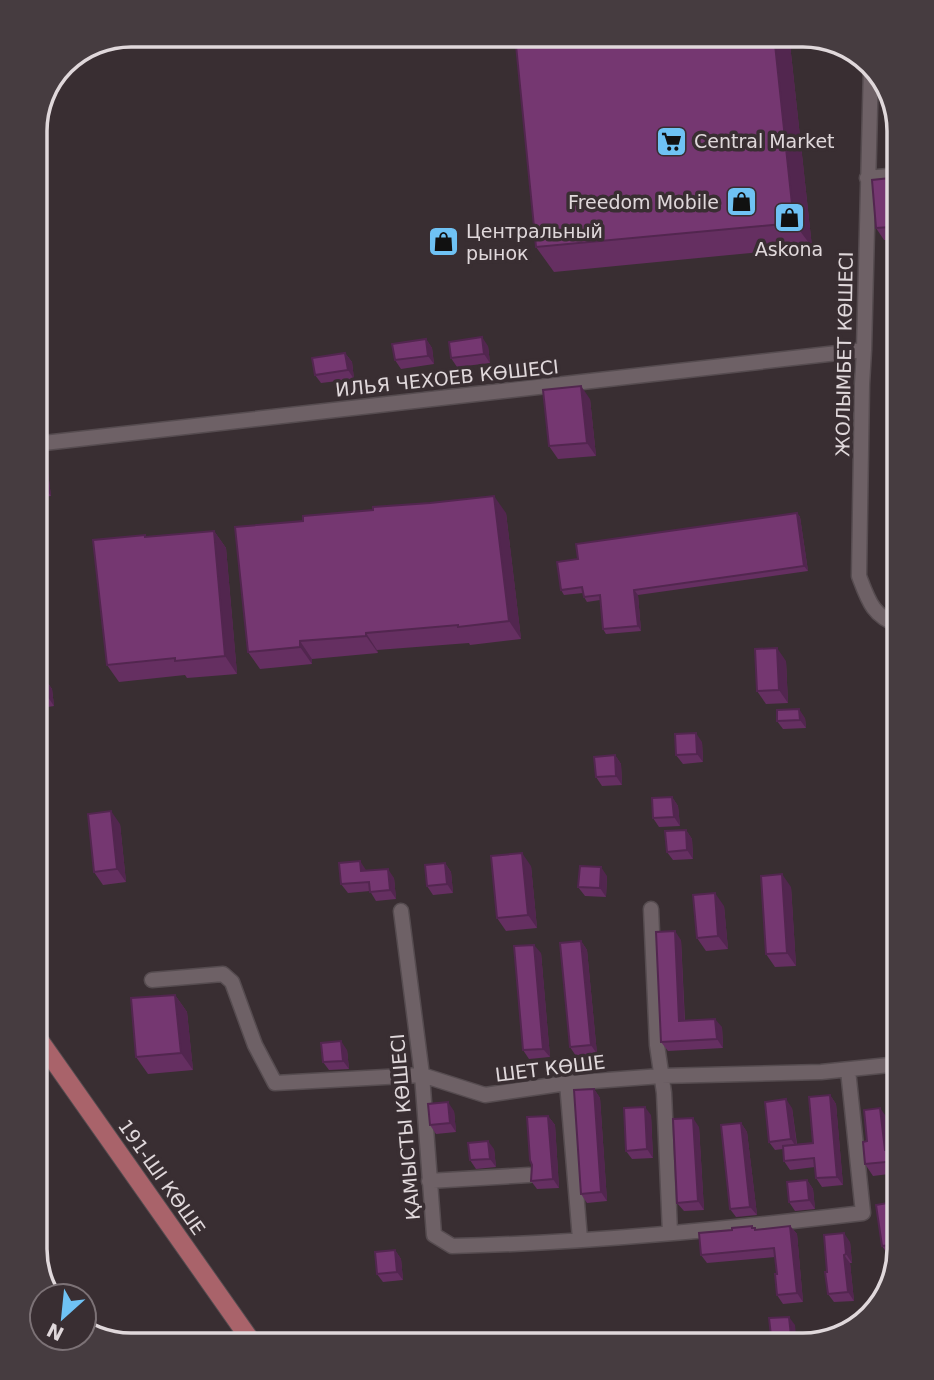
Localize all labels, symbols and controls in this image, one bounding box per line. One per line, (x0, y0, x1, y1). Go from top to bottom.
supermarket icon: Central Market (654, 124, 688, 158)
place label: Central Market (694, 130, 835, 152)
shop icon: Freedom Mobile (725, 185, 759, 219)
place label: Freedom Mobile (568, 191, 719, 213)
shop icon: Askona (772, 201, 806, 235)
place label: Центральный рынок (466, 220, 603, 264)
shop icon: Центральный рынок (426, 225, 460, 259)
place label: Askona (755, 238, 823, 260)
street label: ЖОЛЫМБЕТ КӨШЕСІ (831, 251, 857, 457)
street label: ИЛЬЯ ЧЕХОЕВ КӨШЕСІ (334, 355, 560, 401)
street label: ҚАМЫСТЫ КӨШЕСІ (386, 1033, 424, 1221)
street label: ШЕТ КӨШЕ (494, 1050, 606, 1086)
street label: 191-ШІ КӨШЕ (114, 1115, 210, 1239)
north arrow (28, 1282, 98, 1352)
text: N (43, 1319, 67, 1346)

